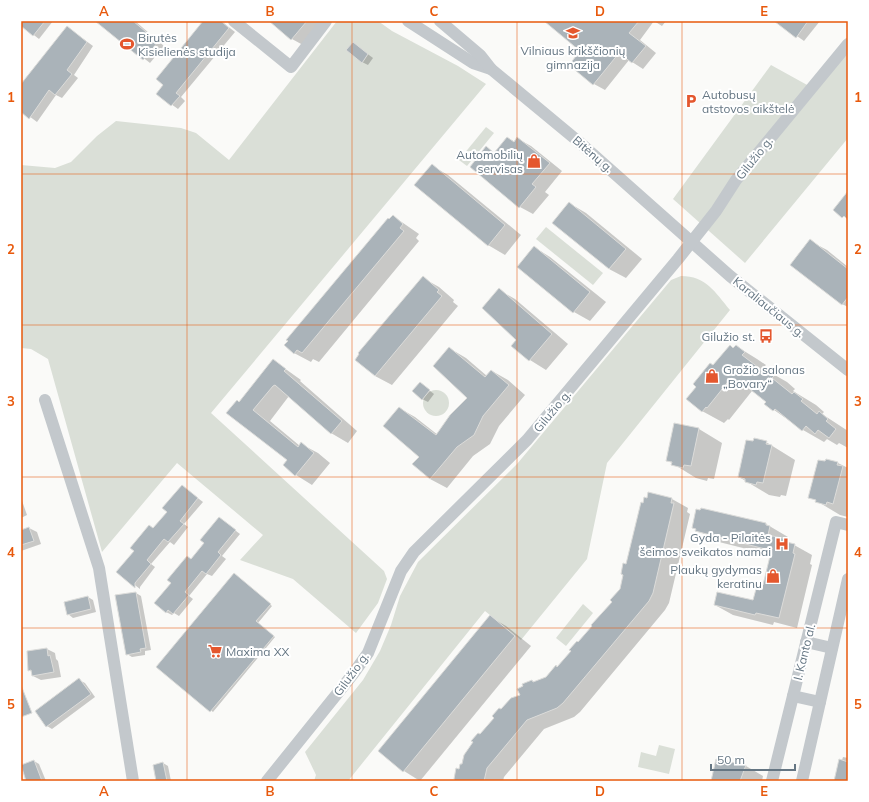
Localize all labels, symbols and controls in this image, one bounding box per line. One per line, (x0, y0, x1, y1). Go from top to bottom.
text: A (99, 3, 109, 19)
text: B (266, 3, 275, 19)
text: C (430, 3, 439, 19)
text: D (595, 3, 605, 19)
text: E (760, 3, 768, 19)
school or university icon: Vilniaus krikščionių gimnazija (565, 25, 581, 41)
place label: Birutės Kisielienės studija (138, 30, 236, 59)
sports icon: Birutės Kisielienės studija (119, 36, 135, 52)
place label: Vilniaus krikščionių gimnazija (520, 43, 626, 72)
place label: Autobusų atstovos aikštelė (702, 87, 795, 116)
text: 1 (7, 89, 15, 105)
text: 1 (854, 89, 862, 105)
parking icon: Autobusų atstovos aikštelė (683, 93, 699, 109)
street label: Bitėnų g. (570, 132, 616, 176)
street label: Gilužio g. (732, 134, 776, 182)
place label: Automobilių servisas (456, 147, 523, 176)
shop icon: Automobilių servisas (526, 153, 542, 169)
text: 2 (7, 241, 15, 257)
text: 2 (854, 241, 862, 257)
street label: Karaliaučiaus g. (730, 273, 808, 341)
bus stop icon: Gilužio st. (758, 328, 774, 344)
place label: Gilužio st. (702, 329, 755, 344)
place label: Grožio salonas „Bovary“ (723, 362, 805, 391)
shop icon: Grožio salonas „Bovary“ (704, 368, 720, 384)
street label: Gilužio g. (530, 387, 574, 435)
text: 3 (7, 393, 15, 409)
text: 3 (854, 393, 862, 409)
place label: Gyda - Pilaitės šeimos sveikatos namai (639, 530, 771, 559)
hospital icon: Gyda - Pilaitės šeimos sveikatos namai (774, 536, 790, 552)
text: 4 (7, 544, 15, 560)
text: 4 (854, 544, 862, 560)
place label: Plaukų gydymas keratinu (670, 562, 762, 591)
shop icon: Plaukų gydymas keratinu (765, 568, 781, 584)
street label: I. Kanto al. (790, 622, 818, 682)
supermarket icon: Maxima XX (207, 643, 223, 659)
place label: Maxima XX (226, 644, 289, 659)
street label: Gilužio g. (330, 649, 372, 699)
text: 5 (7, 696, 15, 712)
text: 5 (854, 696, 862, 712)
scale bar (711, 746, 795, 772)
text: 50 m (717, 752, 745, 767)
text: A (99, 783, 109, 799)
text: B (266, 783, 275, 799)
text: C (430, 783, 439, 799)
text: D (595, 783, 605, 799)
text: E (760, 783, 768, 799)

